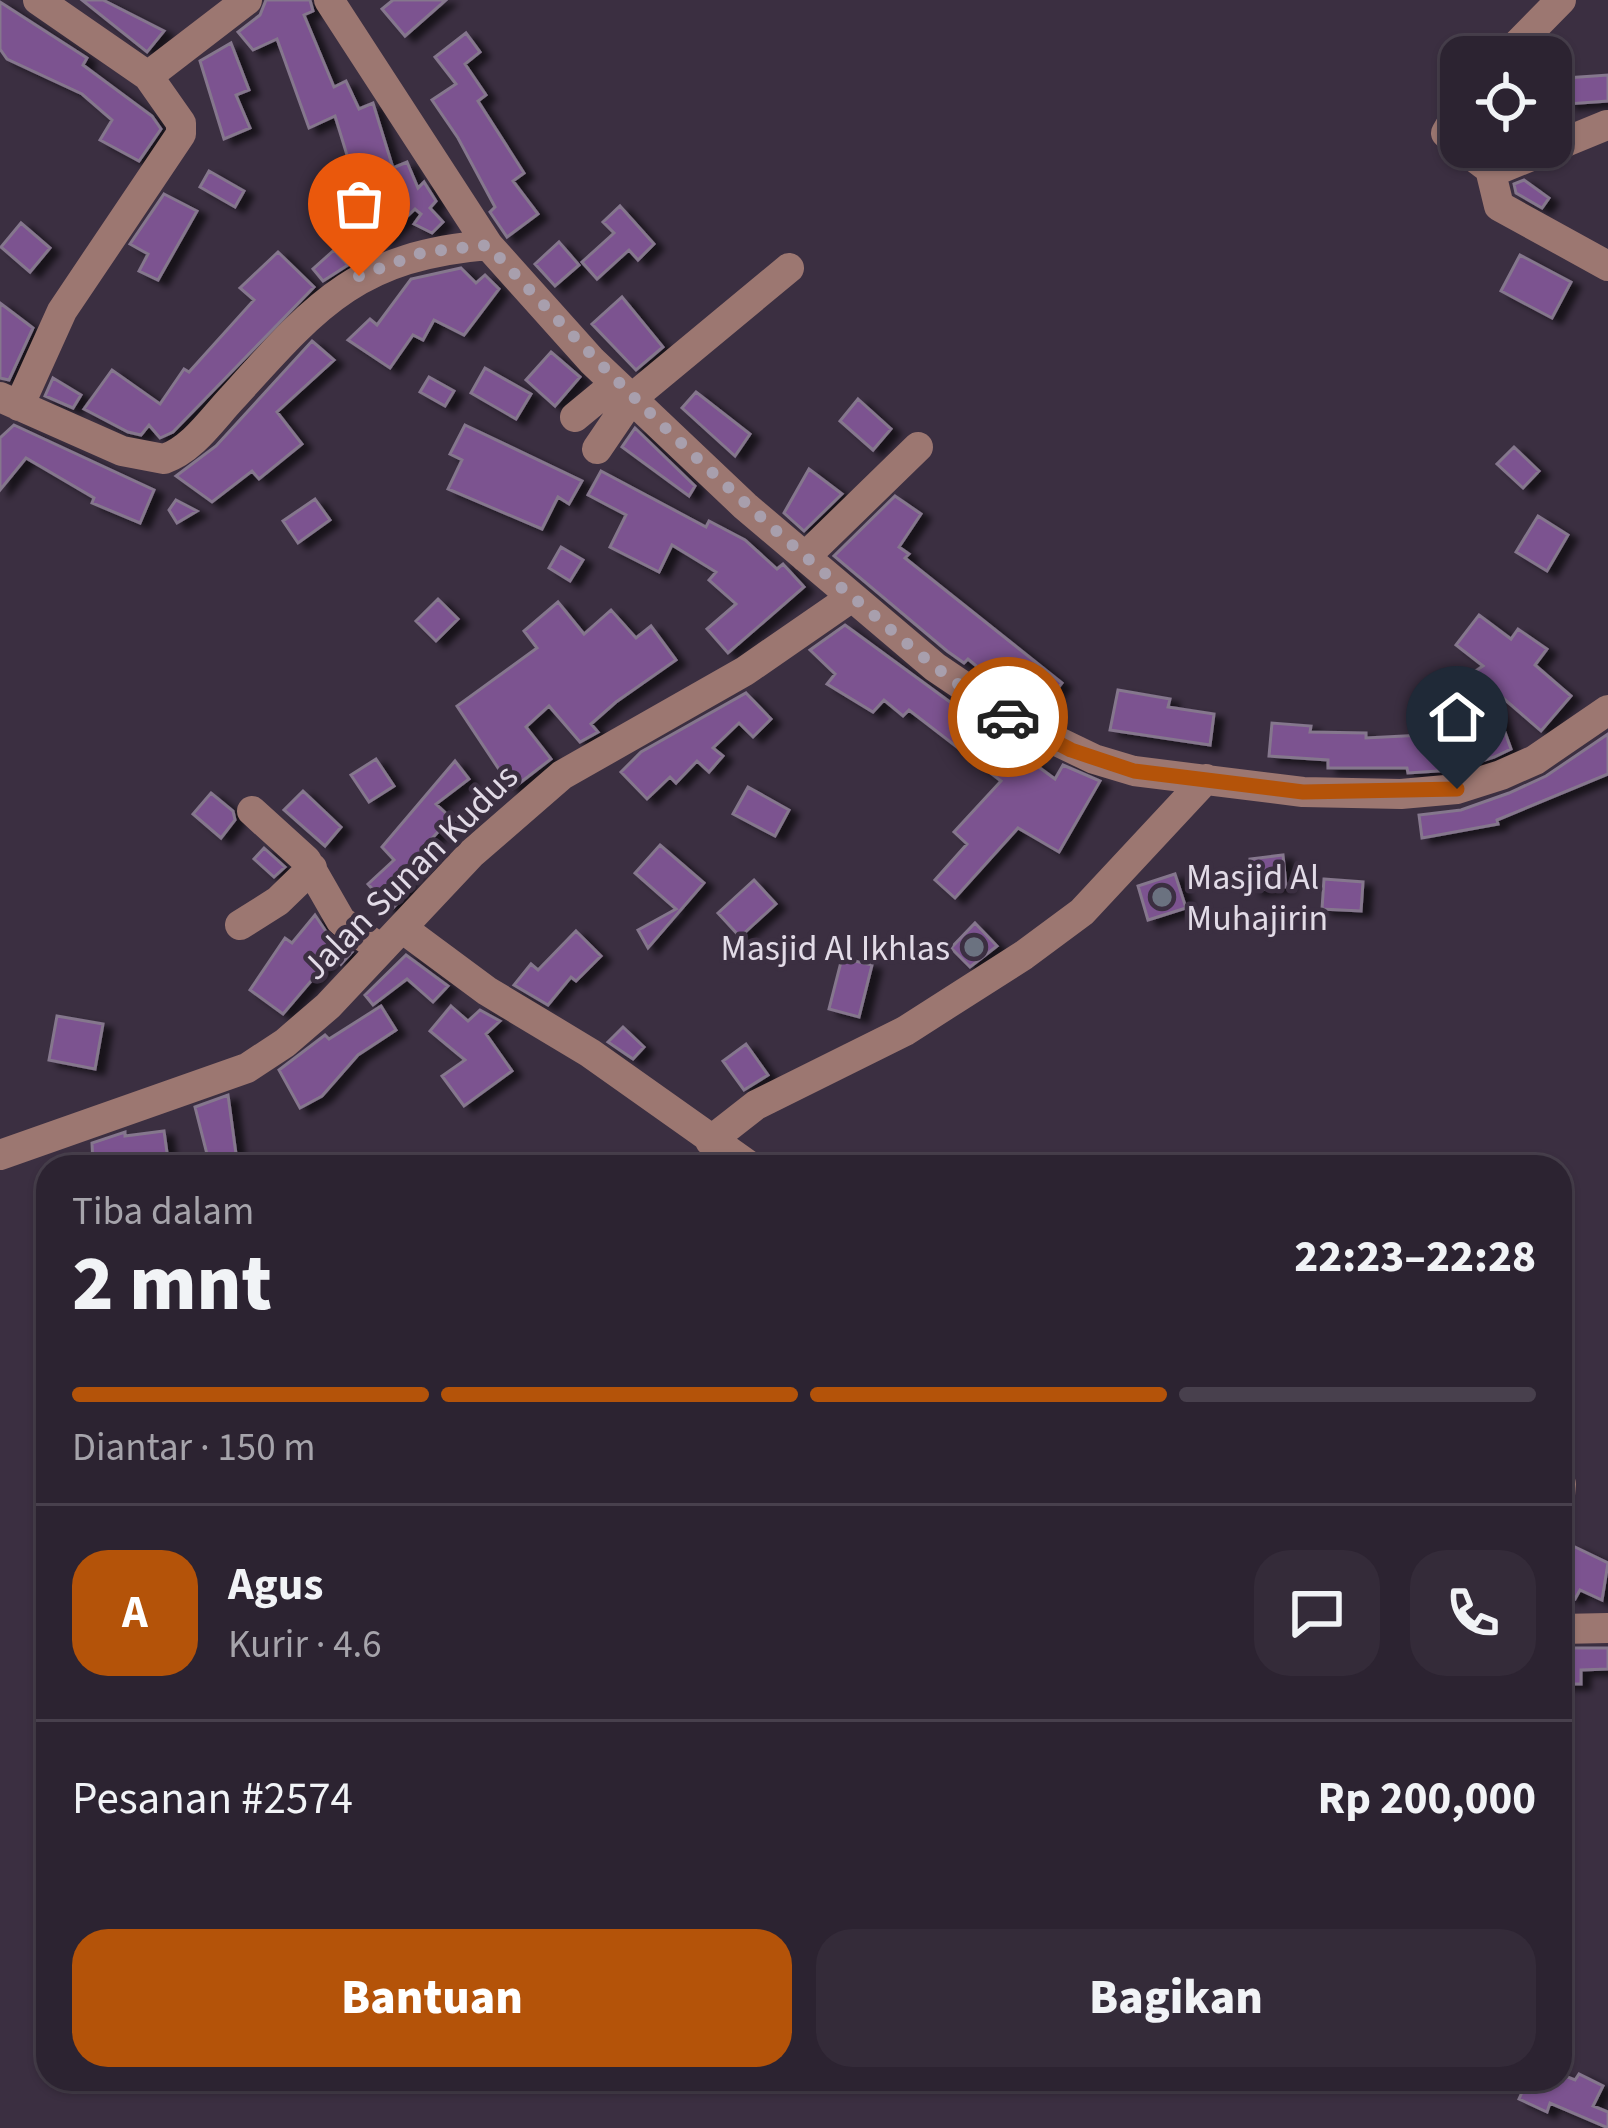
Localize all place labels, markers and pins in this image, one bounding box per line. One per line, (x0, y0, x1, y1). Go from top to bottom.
pin (308, 153, 410, 276)
pin (1406, 666, 1508, 789)
place label: Masjid Al Muhajirin (1186, 852, 1328, 944)
marker: Masjid Al Muhajirin (1149, 884, 1175, 910)
place label: Masjid Al Ikhlas (720, 923, 950, 974)
marker: Masjid Al Ikhlas (961, 934, 987, 960)

